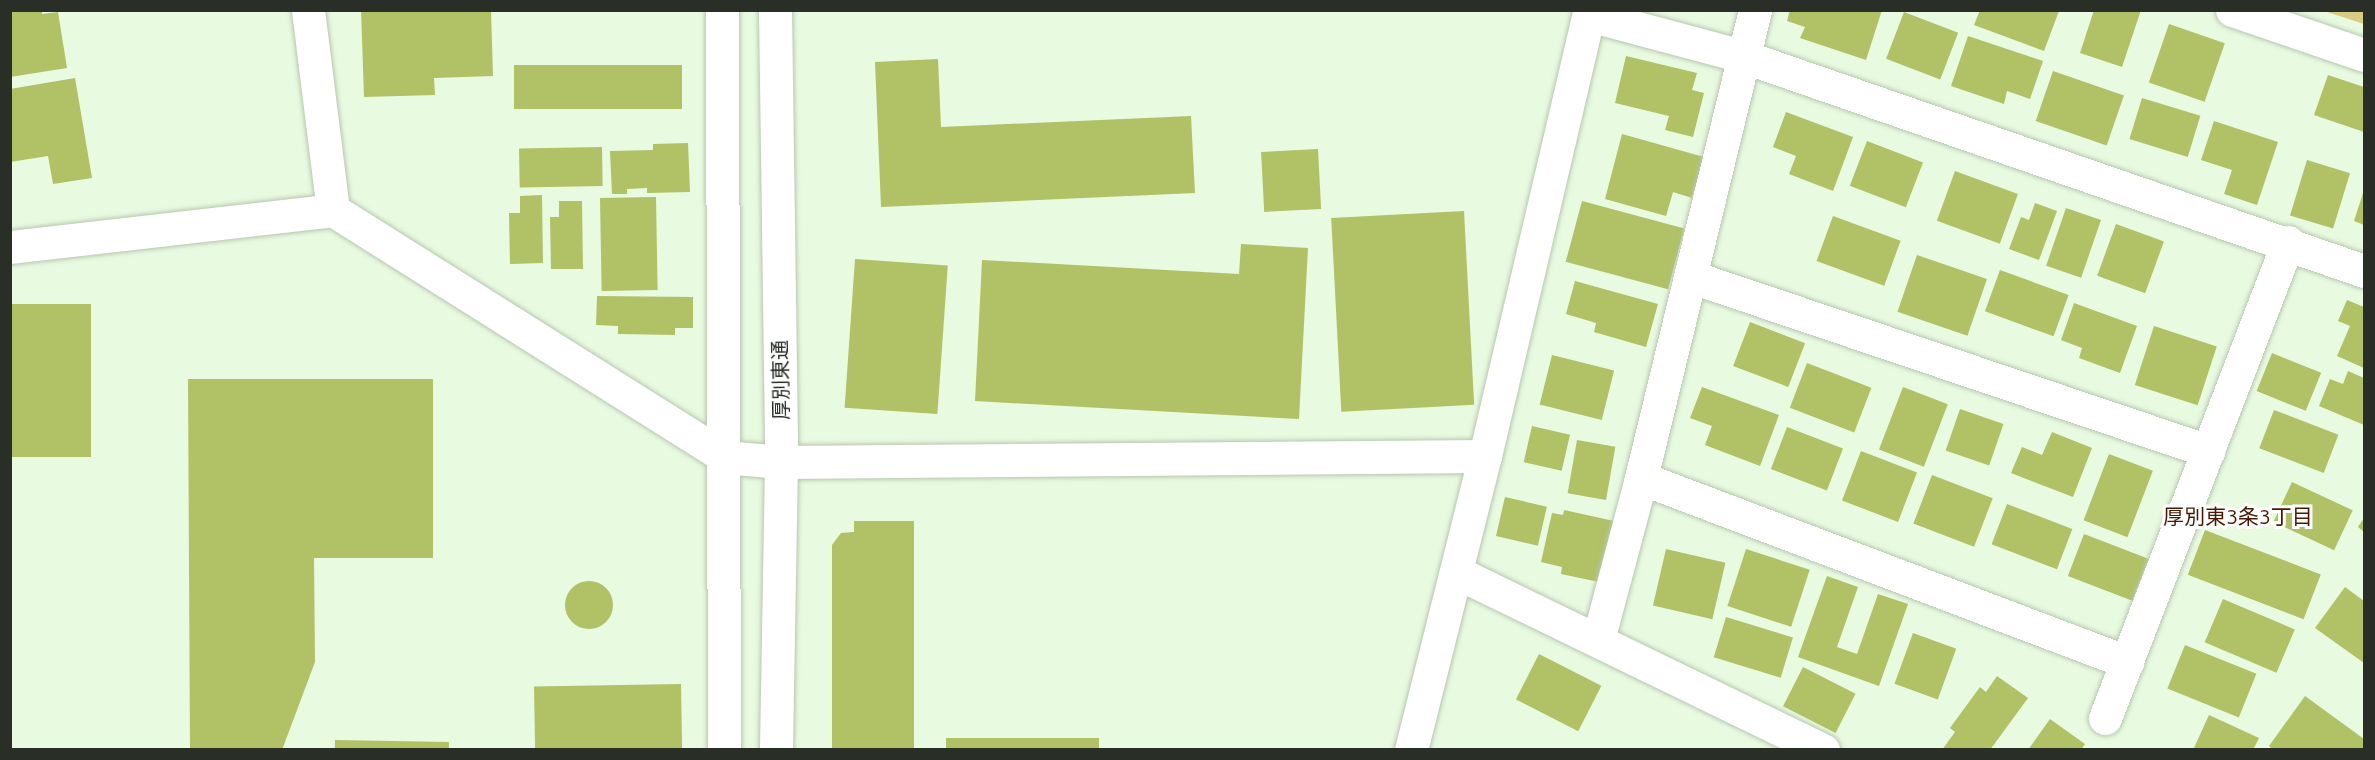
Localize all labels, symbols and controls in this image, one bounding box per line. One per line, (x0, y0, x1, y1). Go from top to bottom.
street label: 厚別東通 (767, 340, 793, 420)
district label: 厚別東3条3丁目 (2163, 503, 2313, 529)

